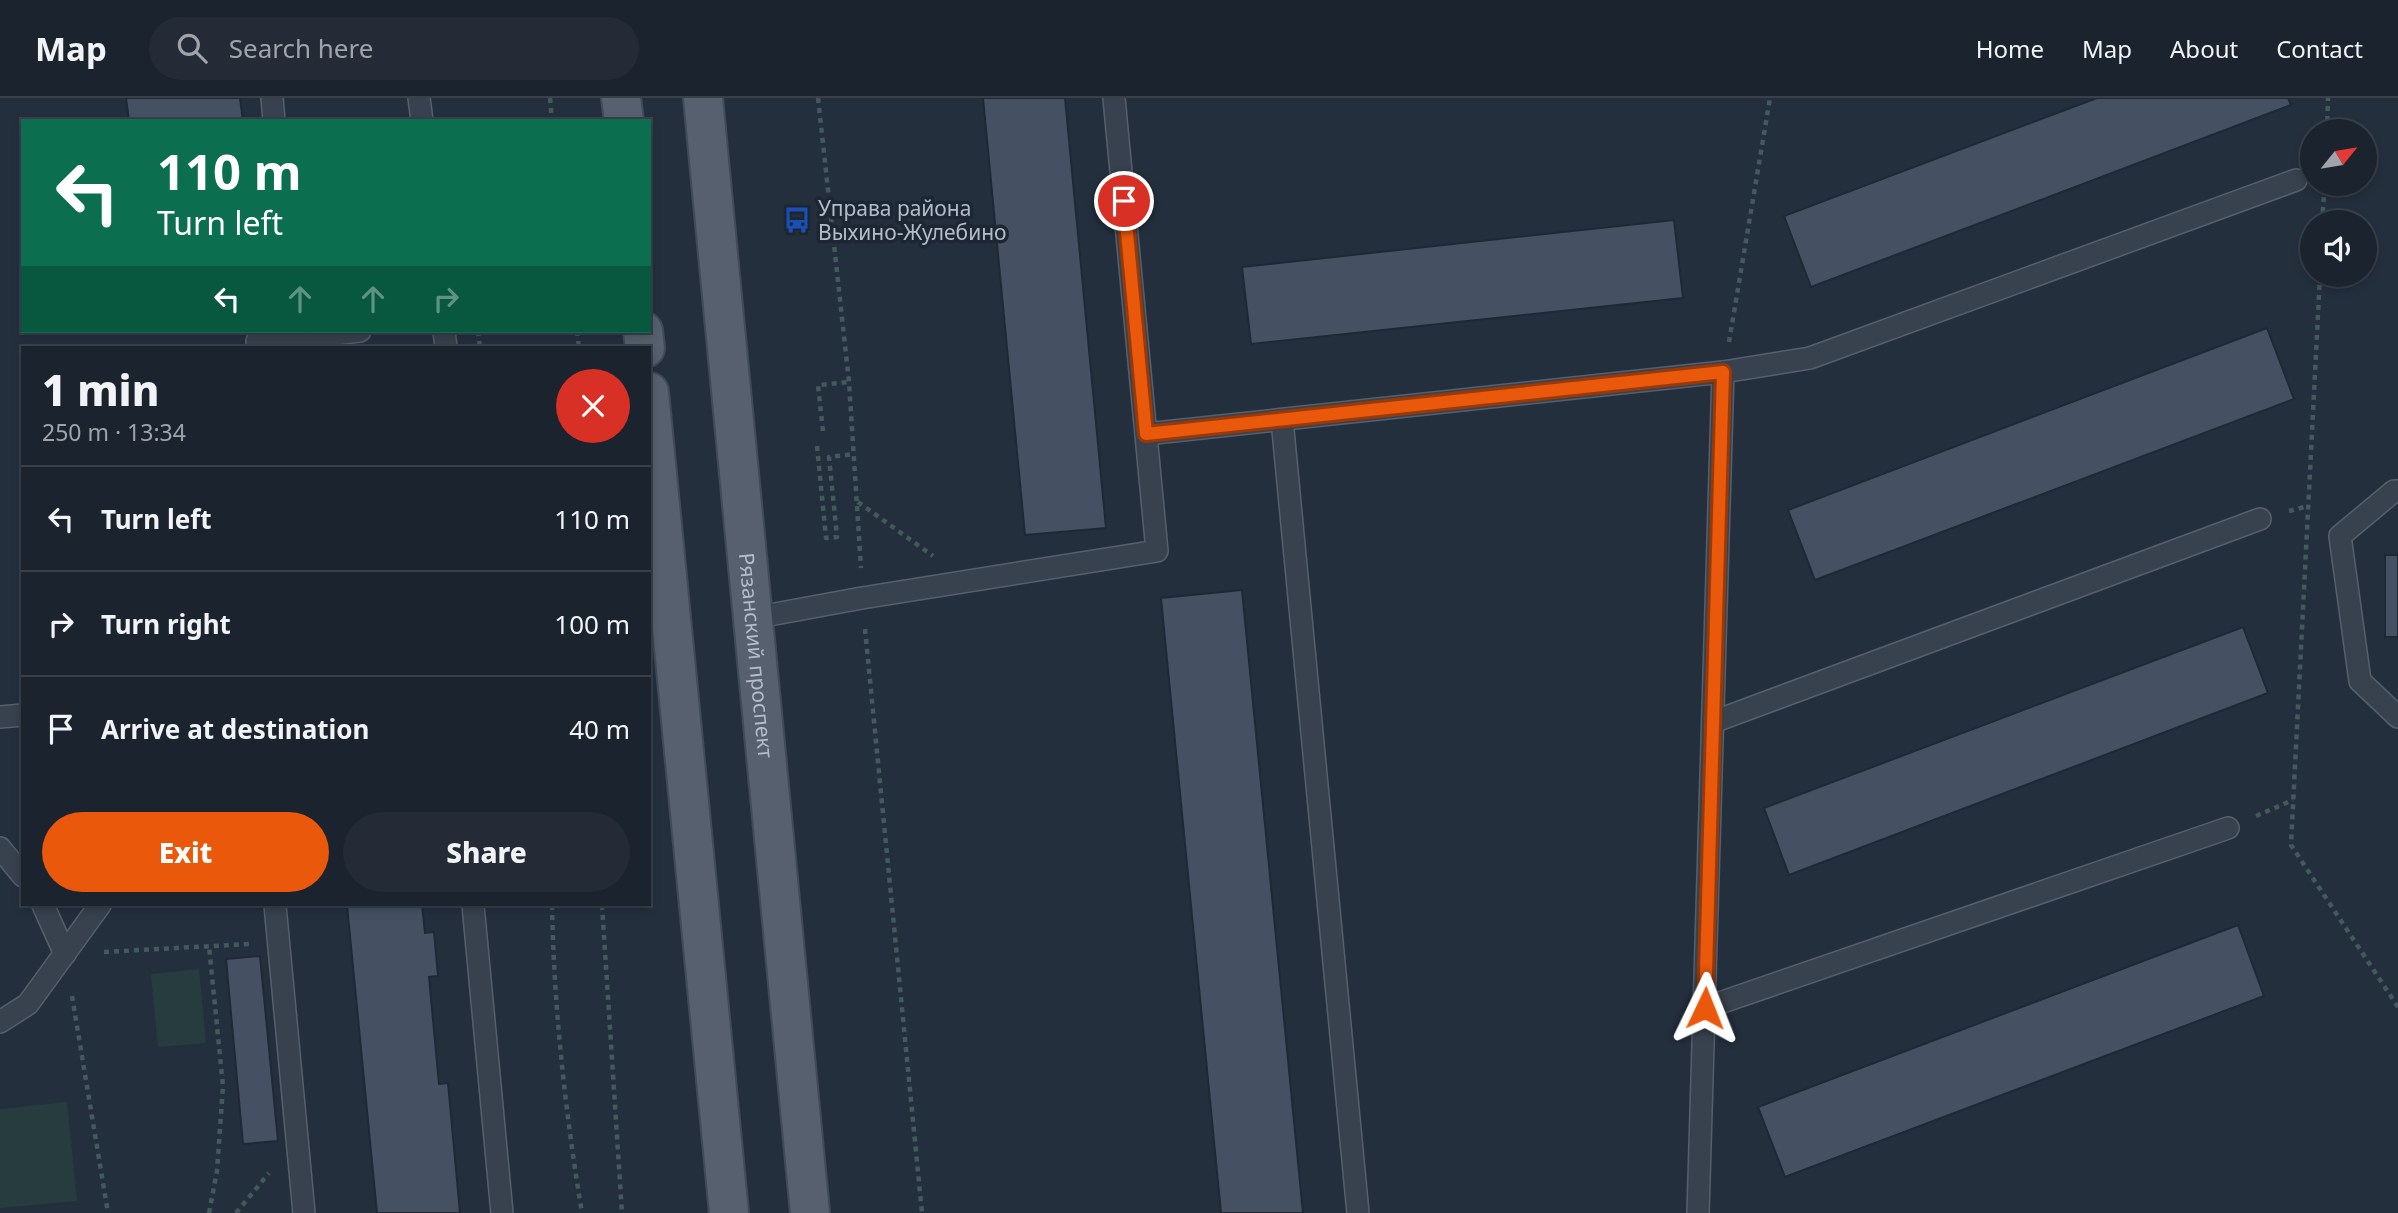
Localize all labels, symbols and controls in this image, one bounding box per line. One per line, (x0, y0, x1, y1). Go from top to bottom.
search box (149, 17, 639, 80)
text: Map (35, 26, 107, 71)
icon: search (173, 29, 211, 67)
text: Search here (229, 30, 373, 66)
text: Home (1976, 32, 2044, 65)
text: Map (2082, 32, 2132, 65)
text: About (2170, 32, 2238, 65)
text: Contact (2276, 32, 2363, 65)
north arrow (2300, 119, 2376, 196)
map controls (2300, 119, 2377, 287)
text: 110 m (157, 138, 302, 204)
icon: left (42, 147, 133, 238)
pin (1094, 171, 1154, 231)
icon: arrive (1105, 182, 1143, 220)
place label: Управа района Выхино-Жулебино (818, 194, 1007, 246)
text: Turn left (157, 201, 283, 244)
bus stop icon: Управа района Выхино-Жулебино (782, 205, 812, 235)
button: sound (2300, 210, 2377, 287)
icon: left (208, 280, 246, 318)
icon: ahead (281, 280, 319, 318)
icon: ahead (354, 280, 392, 318)
icon: right (427, 280, 465, 318)
text: 1 min (42, 361, 159, 418)
button: close (556, 369, 630, 443)
text: 250 m · 13:34 (42, 416, 186, 448)
icon: left (42, 500, 80, 538)
text: Turn left (101, 501, 212, 537)
text: 110 m (554, 501, 630, 537)
street label: Рязанский проспект (733, 552, 780, 760)
icon: right (42, 605, 80, 643)
text: Turn right (101, 606, 231, 642)
text: 100 m (554, 606, 630, 642)
icon: arrive (42, 710, 80, 748)
text: Arrive at destination (101, 711, 370, 747)
text: 40 m (569, 711, 630, 747)
button: Exit (42, 812, 329, 892)
button: Share (343, 812, 630, 892)
position arrow (1668, 971, 1742, 1045)

